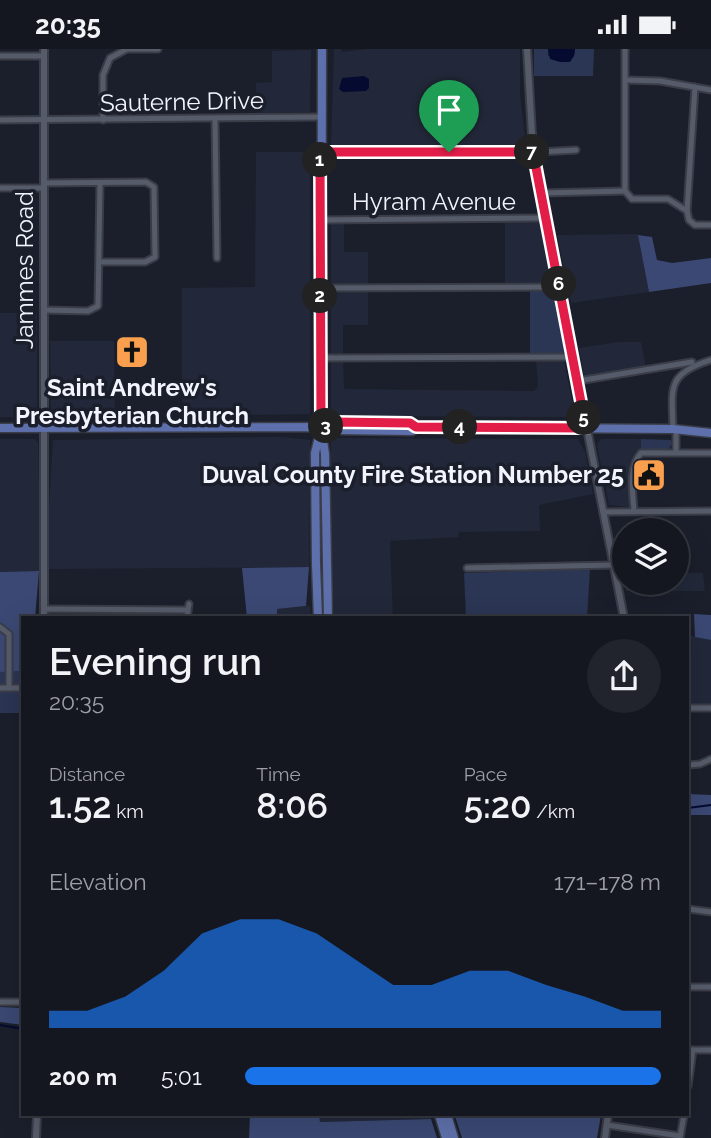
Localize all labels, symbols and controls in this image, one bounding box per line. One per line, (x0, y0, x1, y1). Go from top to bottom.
text: 20:35 (35, 10, 101, 40)
pin (419, 80, 479, 152)
street label: Sauterne Drive (100, 86, 264, 117)
icon: arrive (430, 91, 468, 129)
pin: 7 (514, 135, 550, 169)
text: 7 (526, 140, 537, 162)
pin: 1 (302, 143, 338, 177)
text: 1 (315, 148, 324, 170)
street label: Hyram Avenue (352, 187, 516, 216)
street label: Jammes Road (10, 191, 39, 349)
pin: 6 (542, 267, 576, 301)
text: 6 (553, 272, 564, 294)
pin: 2 (302, 279, 338, 313)
text: 2 (314, 284, 325, 306)
church icon: Saint Andrew's Presbyterian Church (113, 333, 151, 371)
place label: Saint Andrew's Presbyterian Church (15, 373, 249, 430)
pin: 5 (566, 401, 602, 435)
text: 5 (578, 406, 589, 428)
pin: 3 (308, 409, 344, 443)
pin: 4 (442, 409, 477, 445)
text: 3 (320, 414, 331, 436)
text: 4 (454, 415, 465, 437)
public building icon: Duval County Fire Station Number 25 (630, 456, 668, 494)
place label: Duval County Fire Station Number 25 (202, 460, 624, 489)
map controls (612, 518, 689, 595)
button: layers (612, 518, 689, 595)
text: Evening run (49, 639, 262, 684)
button: share (587, 639, 661, 713)
text: 20:35 (49, 688, 104, 715)
text: Distance (49, 763, 125, 785)
text: Time (256, 763, 301, 785)
text: Pace (464, 763, 507, 785)
text: 1.52 (49, 785, 111, 826)
text: 8:06 (256, 785, 328, 826)
text: 5:20 (464, 785, 531, 826)
text: km (111, 800, 144, 822)
text: /km (531, 800, 575, 822)
text: Elevation (49, 868, 147, 895)
text: 171–178 m (554, 868, 661, 895)
text: 200 m (49, 1063, 117, 1090)
text: 5:01 (161, 1063, 202, 1090)

